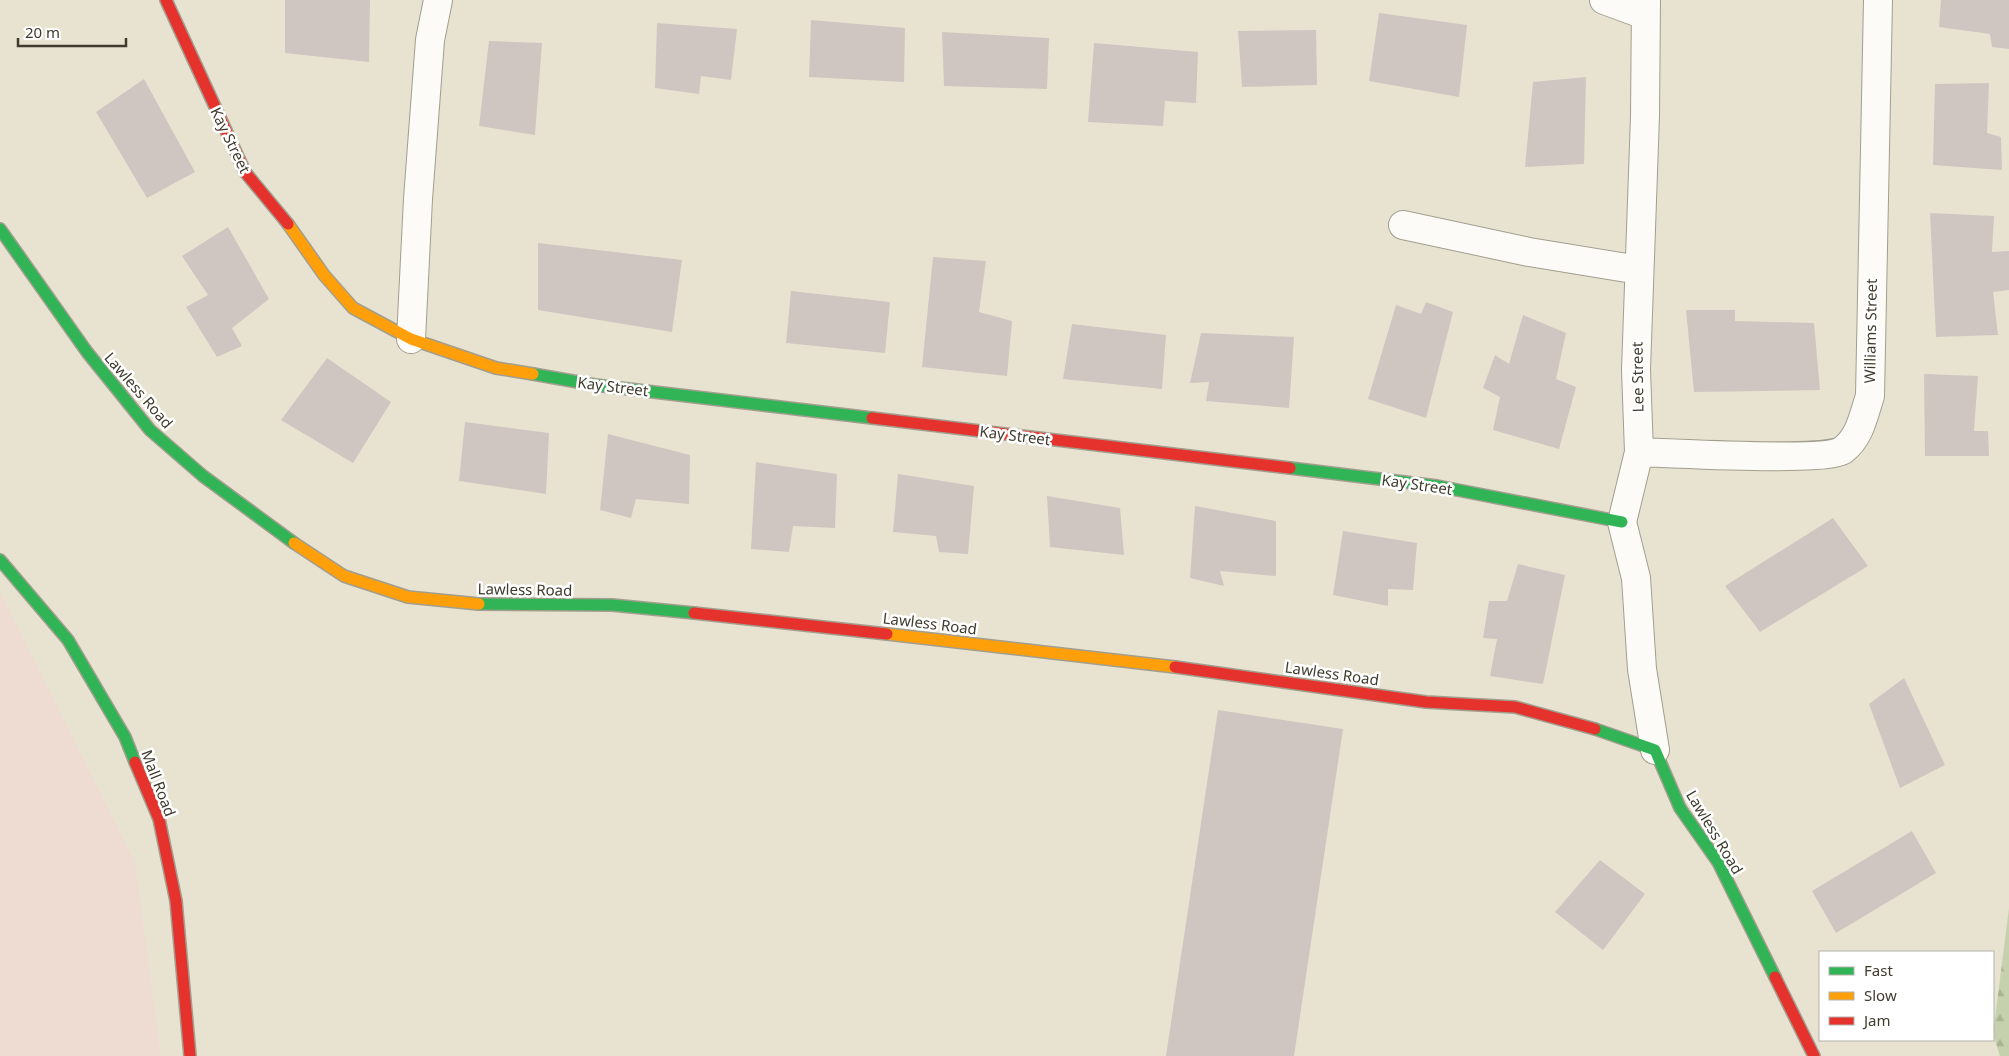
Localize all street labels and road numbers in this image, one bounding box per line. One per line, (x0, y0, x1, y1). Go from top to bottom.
street label: Kay Street (206, 104, 256, 177)
street label: Williams Street (1859, 278, 1881, 384)
street label: Lee Street (1626, 341, 1648, 412)
street label: Lawless Road (100, 348, 178, 432)
street label: Kay Street (576, 372, 650, 400)
street label: Kay Street (978, 421, 1052, 449)
street label: Kay Street (1380, 469, 1454, 499)
street label: Lawless Road (477, 578, 573, 600)
street label: Lawless Road (882, 607, 978, 639)
street label: Lawless Road (1284, 657, 1380, 689)
street label: Mall Road (137, 747, 181, 819)
street label: Lawless Road (1682, 786, 1748, 878)

